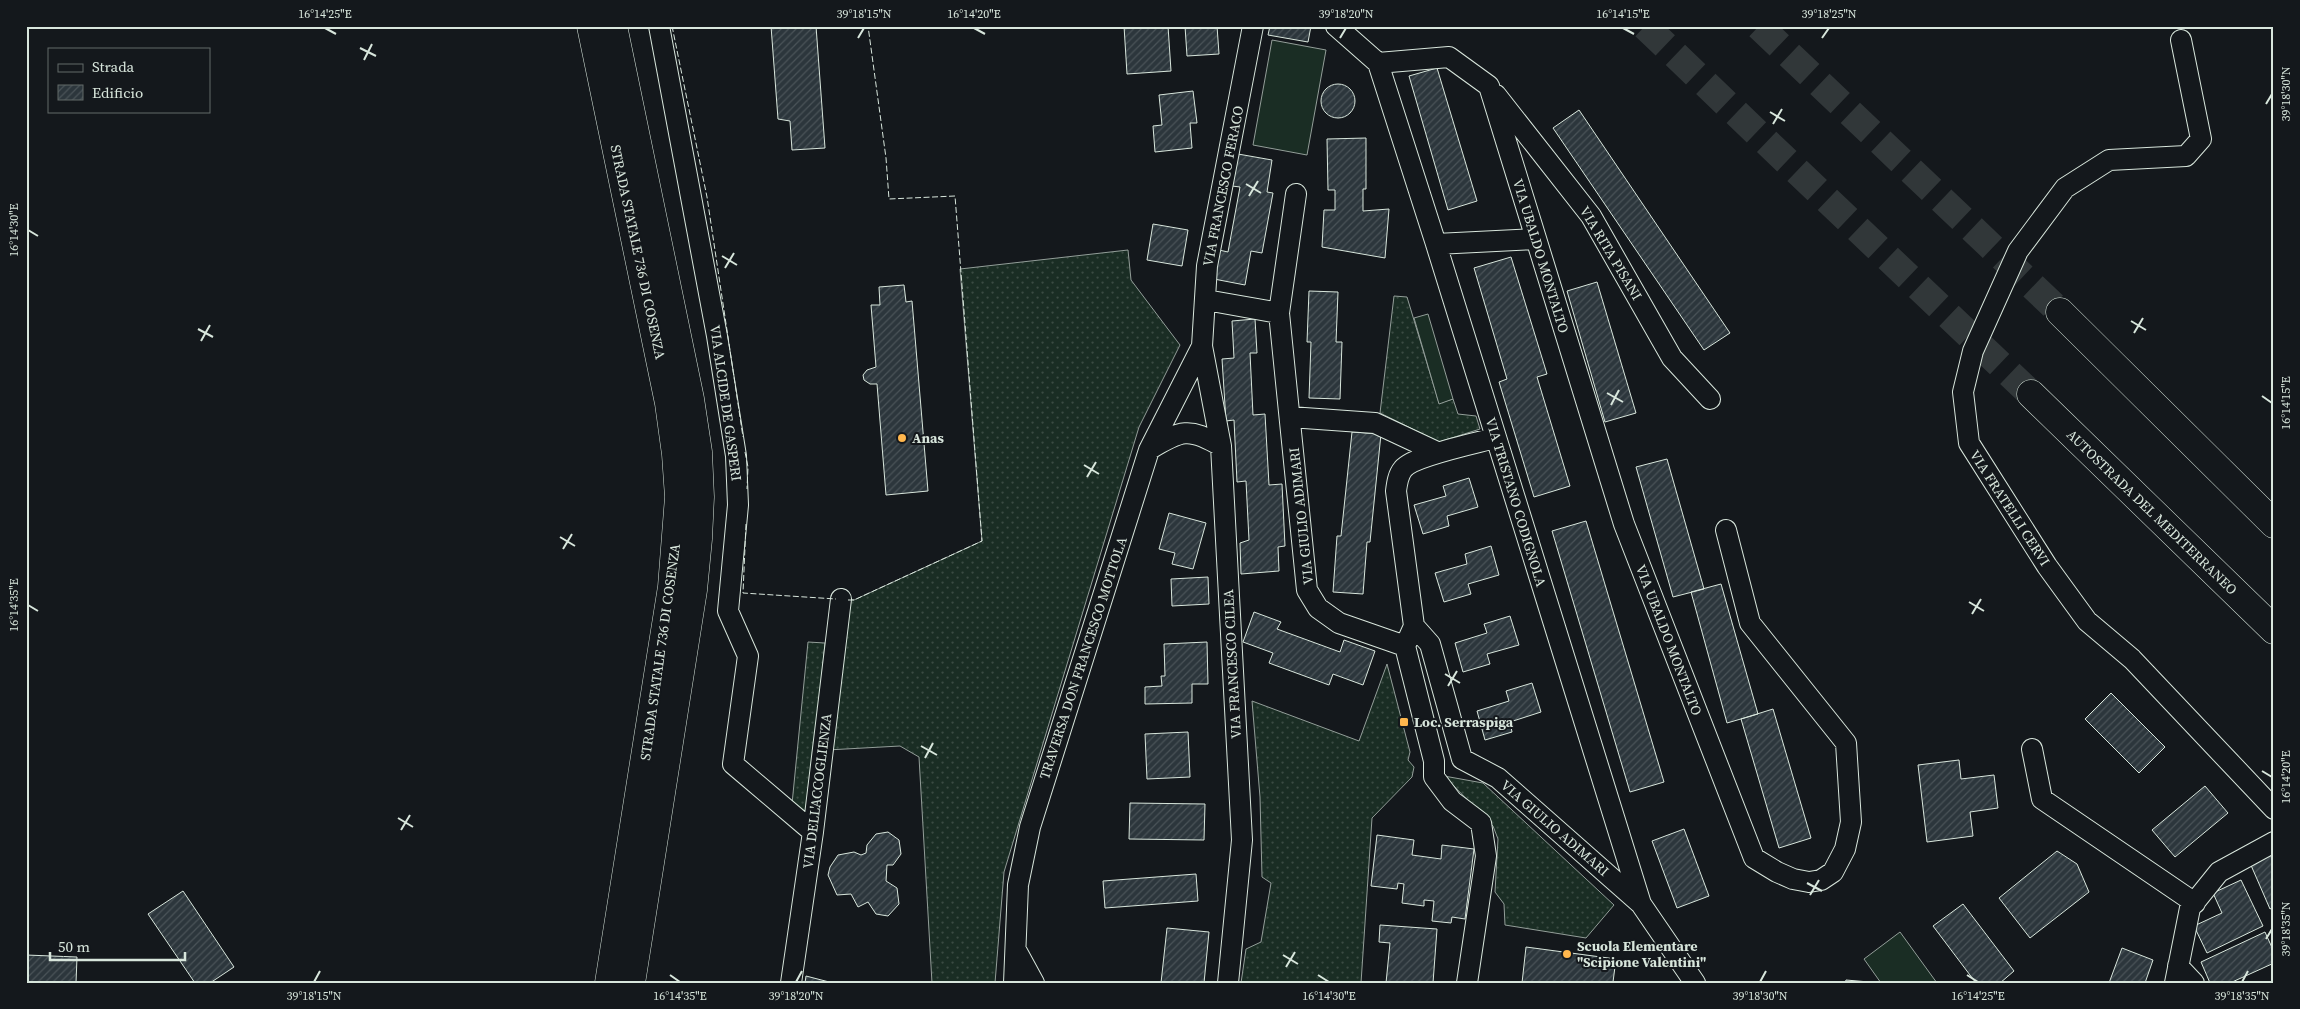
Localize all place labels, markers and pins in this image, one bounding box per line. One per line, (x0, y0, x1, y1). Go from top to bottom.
place label: Anas (912, 428, 944, 448)
marker: Anas (896, 432, 908, 444)
place label: Loc. Serraspiga (1414, 712, 1514, 732)
marker: Loc. Serraspiga (1398, 716, 1410, 728)
place label: Scuola Elementare "Scipione Valentini" (1577, 936, 1706, 972)
marker: Scuola Elementare "Scipione Valentini" (1561, 948, 1573, 960)

